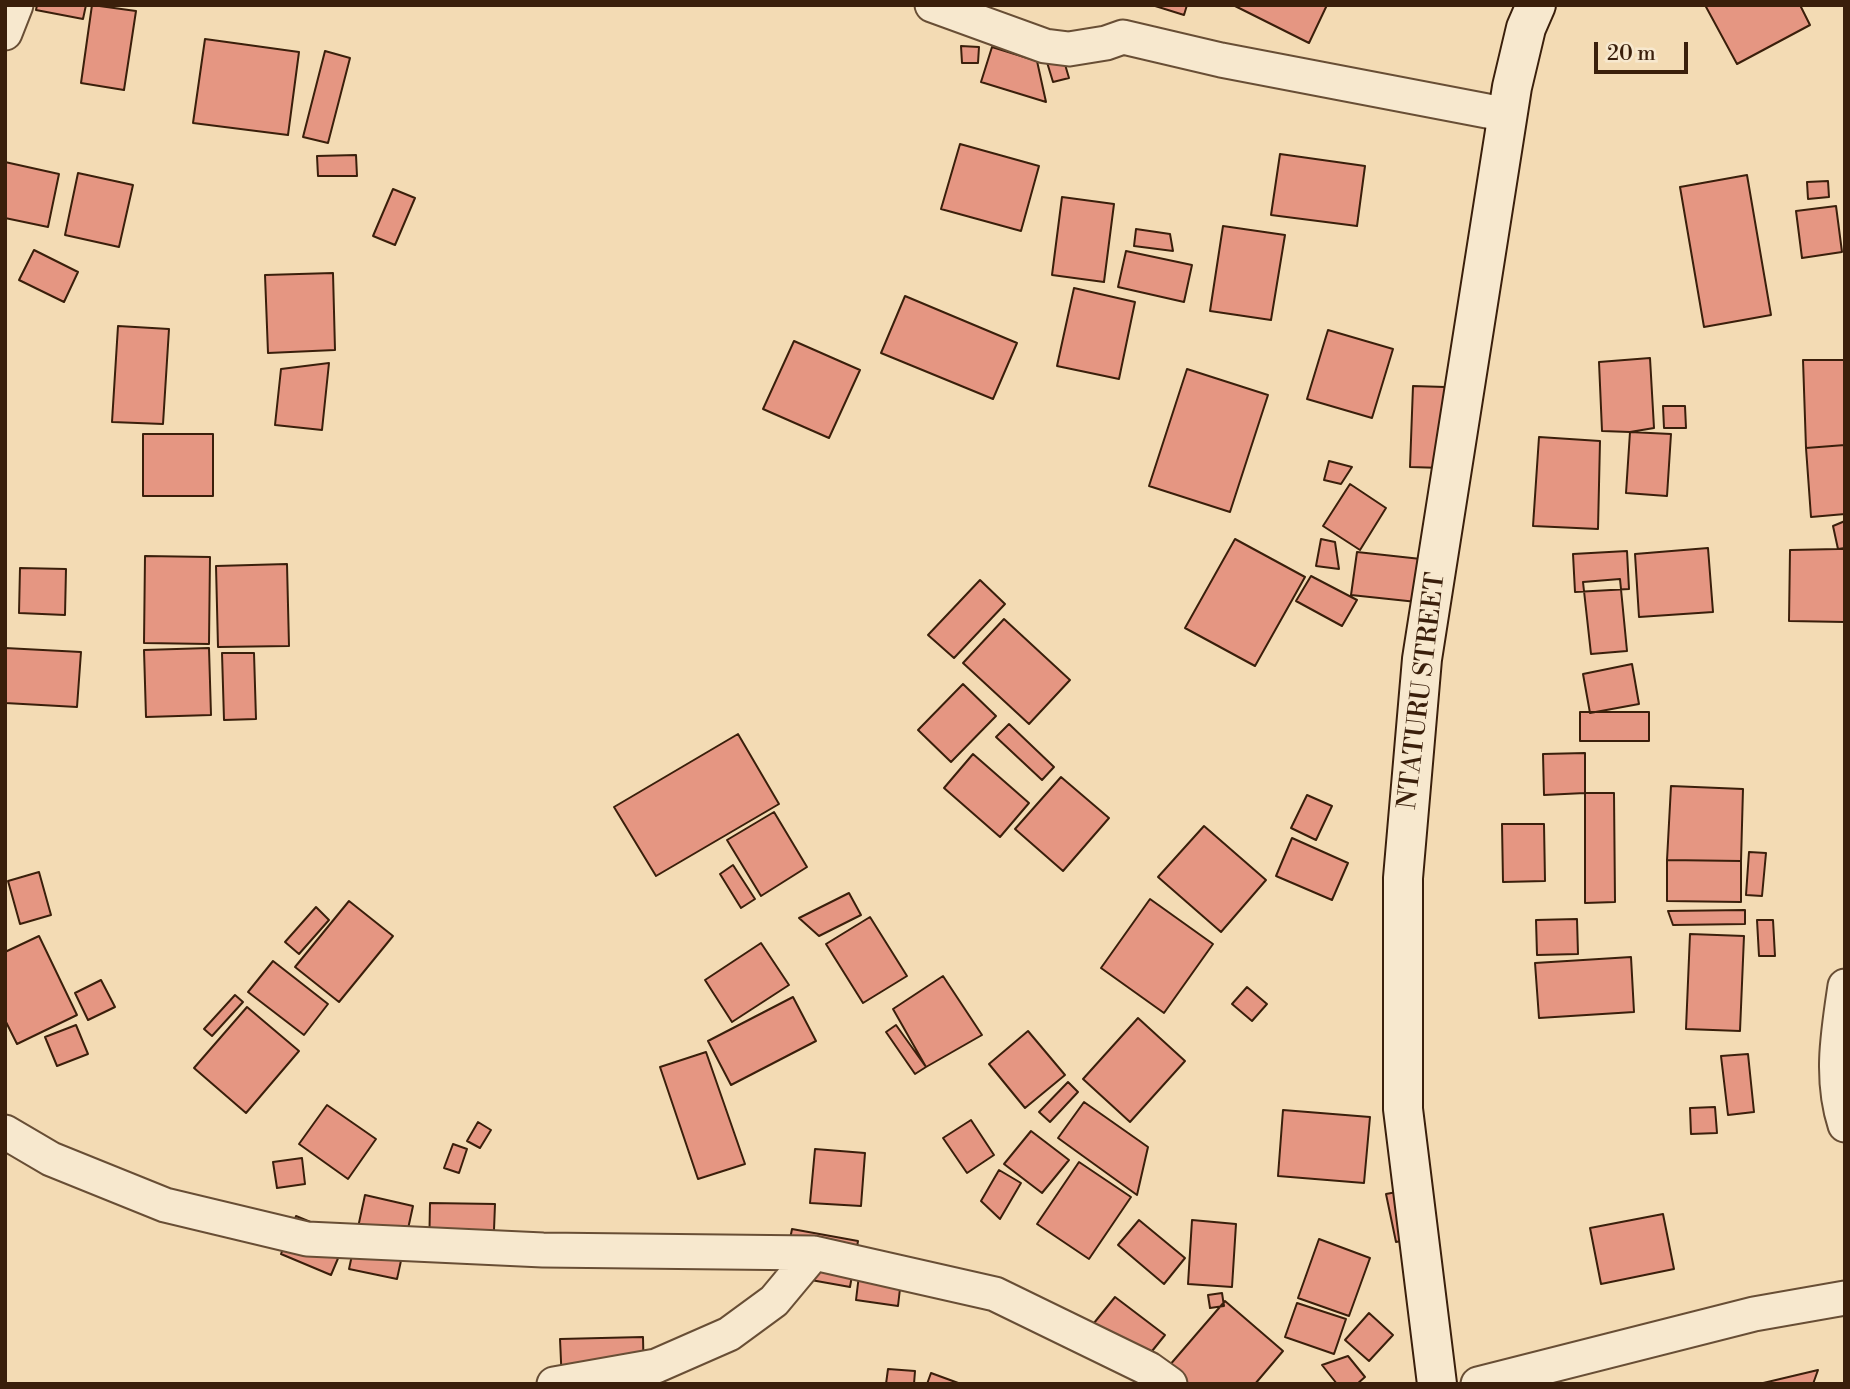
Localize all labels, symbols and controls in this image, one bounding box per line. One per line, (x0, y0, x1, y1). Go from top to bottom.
scale bar (1598, 28, 1692, 72)
text: 20 m (1607, 41, 1656, 67)
street label: NTATURU STREET (1393, 571, 1453, 811)

